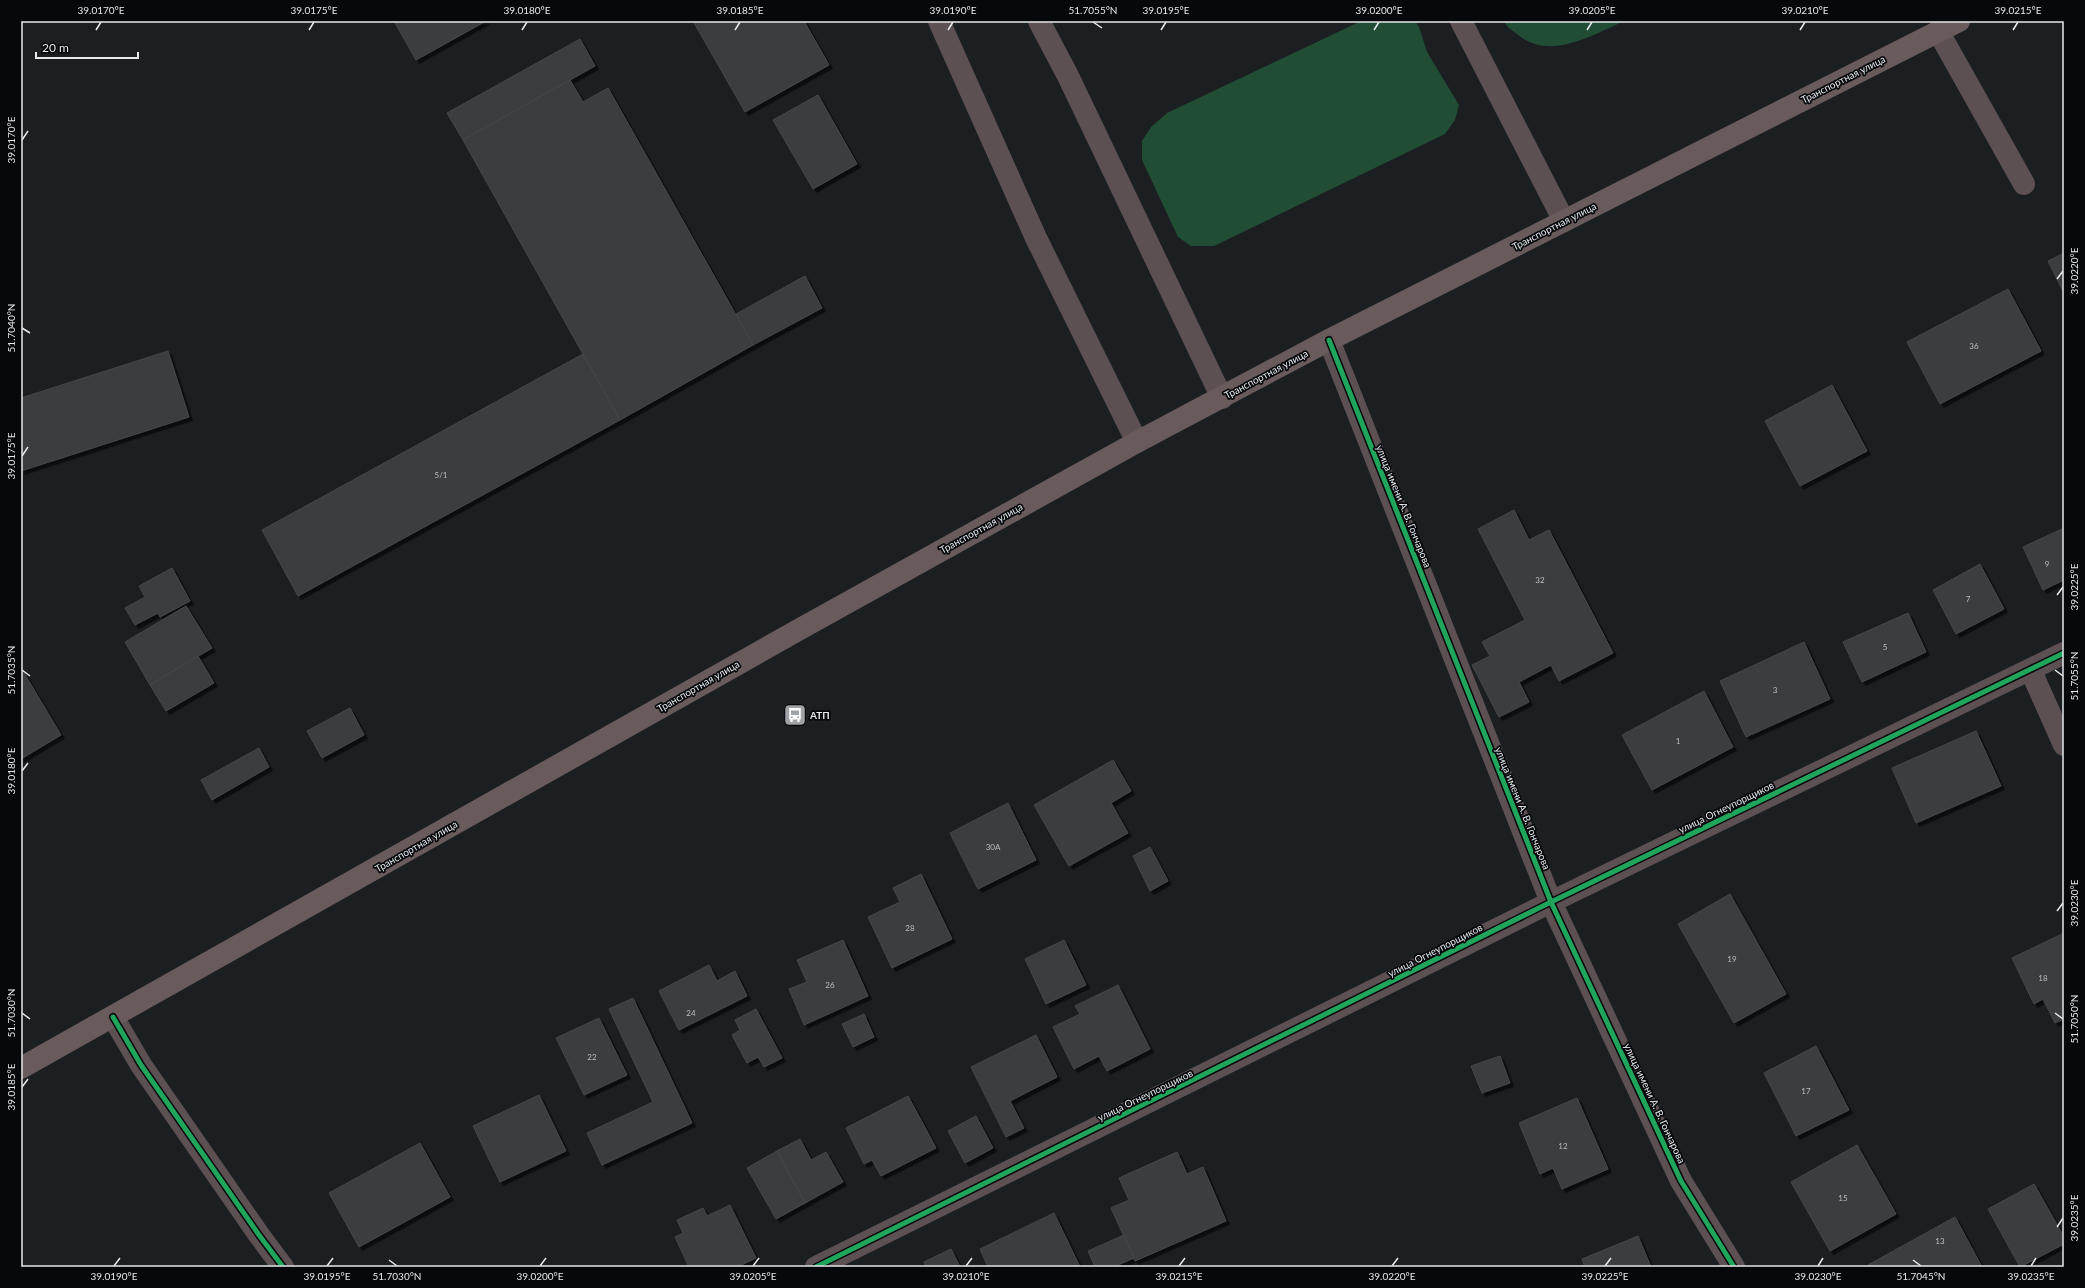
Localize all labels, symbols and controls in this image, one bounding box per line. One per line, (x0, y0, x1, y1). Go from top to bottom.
text: 39.0170°E (77, 4, 125, 16)
text: 39.0175°E (290, 4, 338, 16)
text: 39.0180°E (503, 4, 551, 16)
text: 39.0185°E (716, 4, 764, 16)
text: 39.0190°E (929, 4, 977, 16)
text: 51.7055°N (1069, 4, 1117, 16)
text: 39.0195°E (1142, 4, 1190, 16)
text: 39.0200°E (1355, 4, 1403, 16)
text: 39.0205°E (1568, 4, 1616, 16)
text: 39.0210°E (1781, 4, 1829, 16)
text: 39.0215°E (1994, 4, 2042, 16)
scale bar (36, 34, 138, 60)
text: 20 m (42, 40, 69, 55)
street label: Транспортная улица (1799, 53, 1887, 105)
text: 39.0170°E (5, 116, 17, 164)
street label: Транспортная улица (1510, 200, 1598, 252)
text: 39.0220°E (2068, 247, 2080, 295)
text: 51.7040°N (5, 304, 17, 352)
house number: 36 (1969, 341, 1979, 351)
street label: Транспортная улица (1222, 347, 1310, 401)
text: 39.0175°E (5, 432, 17, 480)
street label: улица имени А. В. Гончарова (1374, 443, 1434, 569)
house number: 5/1 (435, 470, 448, 480)
street label: Транспортная улица (937, 500, 1025, 556)
house number: 9 (2045, 559, 2050, 569)
text: 39.0225°E (2068, 563, 2080, 611)
house number: 32 (1535, 575, 1545, 585)
house number: 7 (1966, 594, 1971, 604)
house number: 5 (1883, 642, 1888, 652)
text: 51.7035°N (5, 646, 17, 694)
text: 51.7055°N (2068, 652, 2080, 700)
street label: Транспортная улица (655, 658, 741, 714)
house number: 3 (1773, 685, 1778, 695)
bus stop icon: АТП (782, 702, 808, 728)
place label: АТП (809, 709, 830, 721)
house number: 1 (1676, 736, 1681, 746)
street label: улица имени А. В. Гончарова (1493, 745, 1553, 871)
text: 39.0180°E (5, 747, 17, 795)
street label: улица Огнеупорщиков (1676, 779, 1776, 835)
street label: Транспортная улица (373, 818, 459, 874)
house number: 30А (986, 842, 1001, 852)
text: 39.0230°E (2068, 879, 2080, 927)
street label: улица Огнеупорщиков (1386, 921, 1484, 979)
house number: 28 (905, 923, 915, 933)
house number: 19 (1727, 954, 1737, 964)
house number: 18 (2038, 973, 2048, 983)
house number: 26 (825, 980, 835, 990)
text: 51.7030°N (5, 989, 17, 1037)
text: 51.7050°N (2068, 995, 2080, 1043)
house number: 24 (686, 1008, 696, 1018)
street label: улица имени А. В. Гончарова (1622, 1041, 1688, 1165)
house number: 22 (587, 1052, 597, 1062)
text: 39.0185°E (5, 1063, 17, 1111)
street label: улица Огнеупорщиков (1095, 1067, 1195, 1123)
house number: 17 (1801, 1086, 1811, 1096)
house number: 12 (1558, 1141, 1568, 1151)
house number: 15 (1838, 1193, 1848, 1203)
text: 39.0235°E (2068, 1194, 2080, 1242)
house number: 13 (1935, 1236, 1945, 1246)
text: 39.0190°E (90, 1270, 138, 1282)
text: 39.0195°E (303, 1270, 351, 1282)
text: 51.7030°N (373, 1270, 421, 1282)
text: 39.0200°E (516, 1270, 564, 1282)
text: 39.0205°E (729, 1270, 777, 1282)
text: 39.0210°E (942, 1270, 990, 1282)
text: 39.0215°E (1155, 1270, 1203, 1282)
text: 39.0220°E (1368, 1270, 1416, 1282)
text: 39.0225°E (1581, 1270, 1629, 1282)
text: 39.0230°E (1794, 1270, 1842, 1282)
text: 51.7045°N (1897, 1270, 1945, 1282)
text: 39.0235°E (2007, 1270, 2055, 1282)

